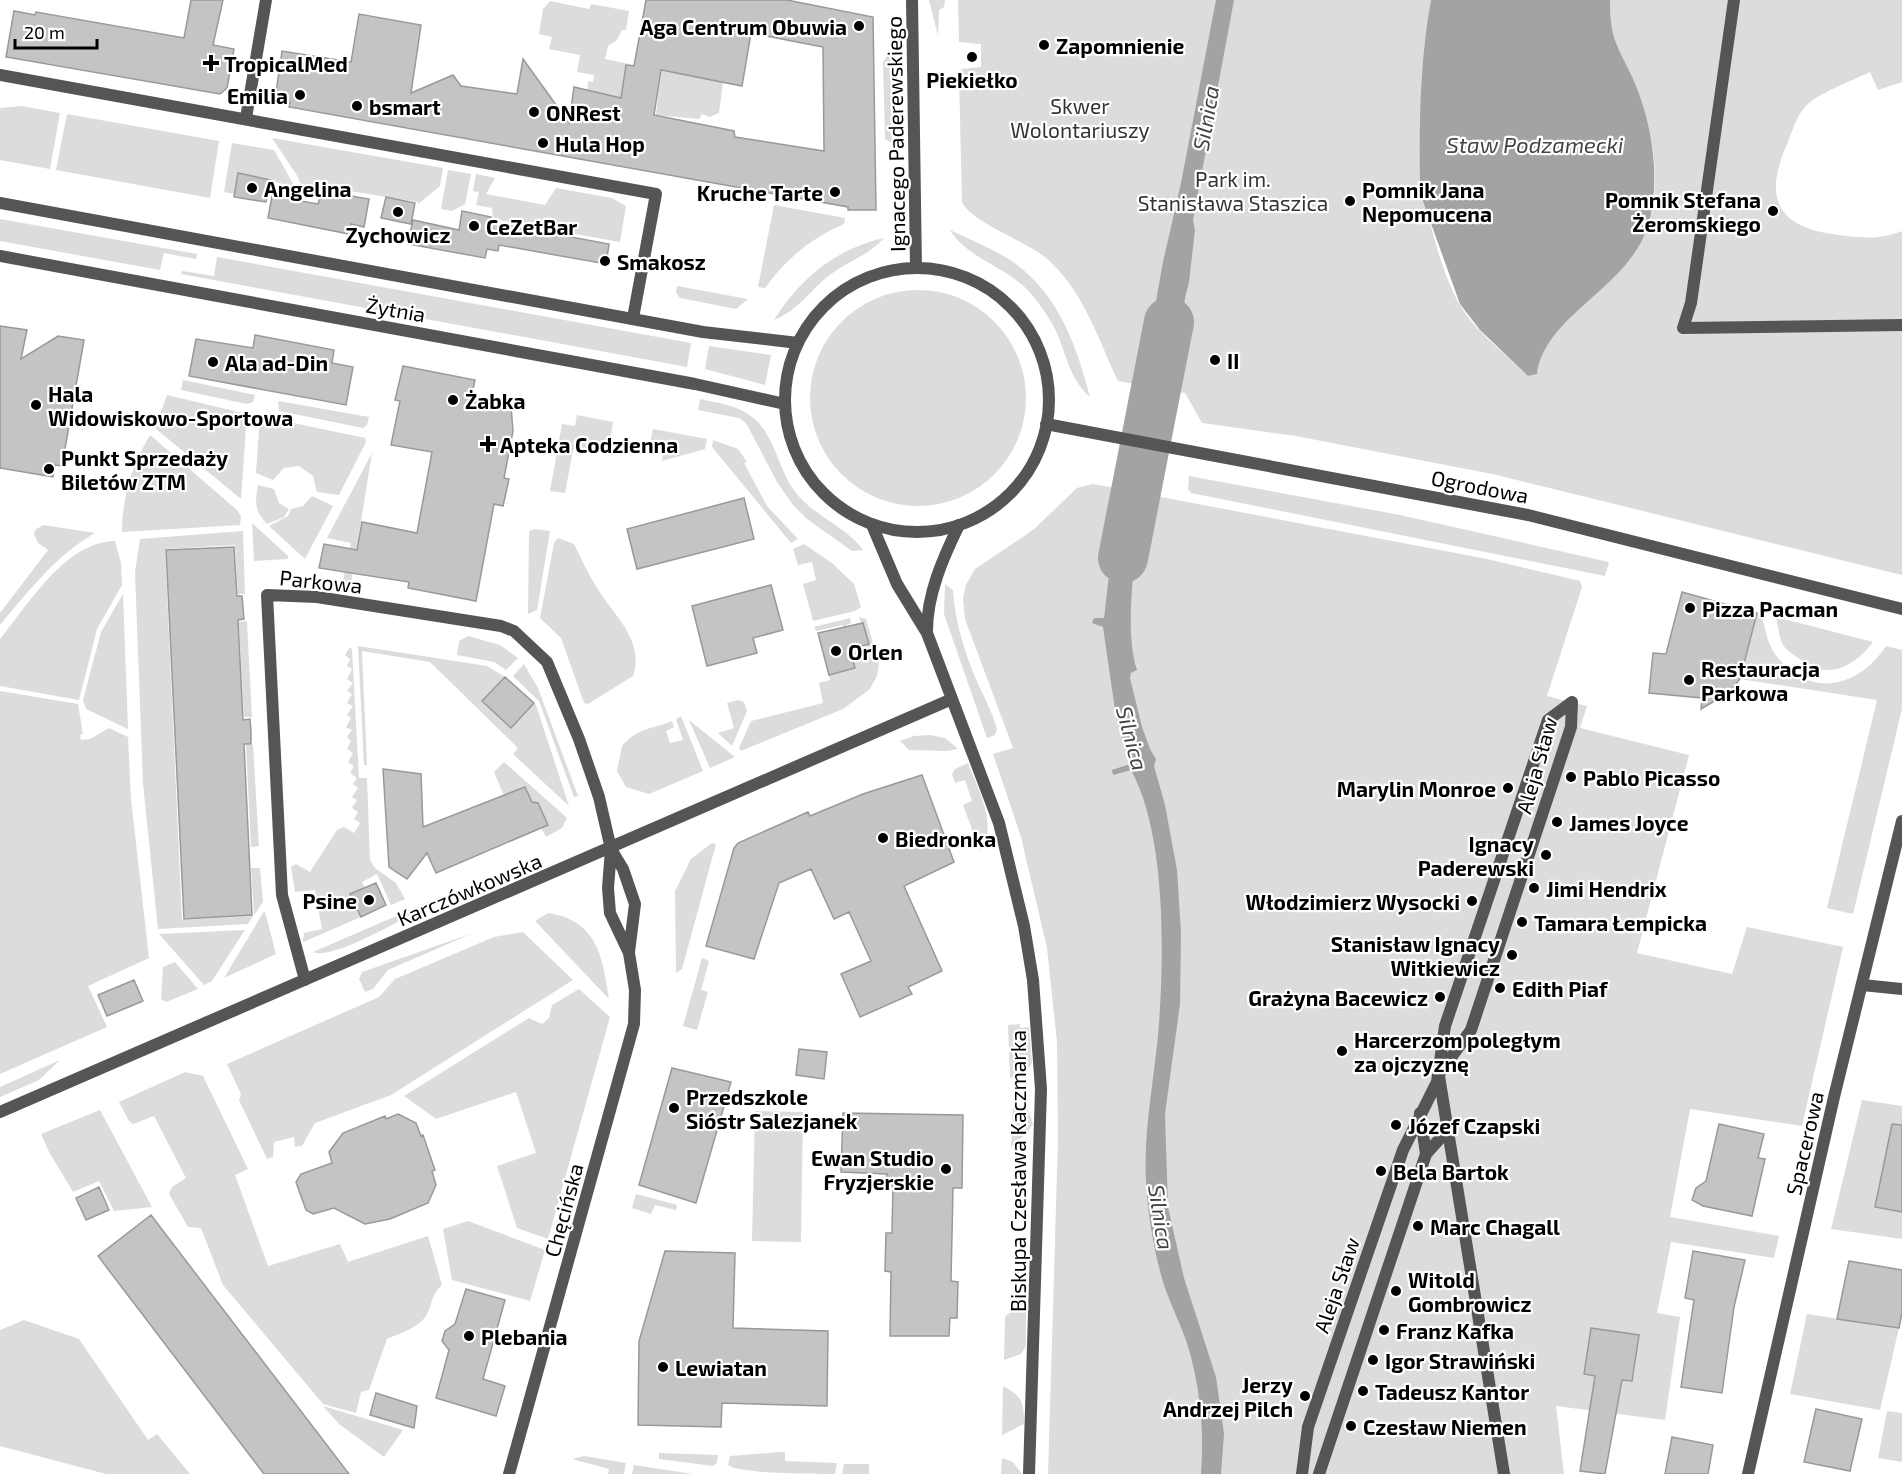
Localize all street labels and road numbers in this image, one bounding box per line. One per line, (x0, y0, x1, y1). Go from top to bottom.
street label: Ignacego Paderewskiego (880, 16, 910, 252)
street label: Żytnia (364, 291, 428, 327)
street label: Ogrodowa (1429, 464, 1531, 508)
street label: Parkowa (278, 564, 364, 598)
street label: Aleja Sław (1510, 714, 1563, 817)
street label: Karczówkowska (393, 847, 545, 931)
street label: Biskupa Czesława Kaczmarka (1005, 1030, 1030, 1312)
street label: Spacerowa (1780, 1089, 1828, 1197)
street label: Chęcińska (539, 1160, 587, 1260)
street label: Aleja Sław (1308, 1234, 1365, 1336)

